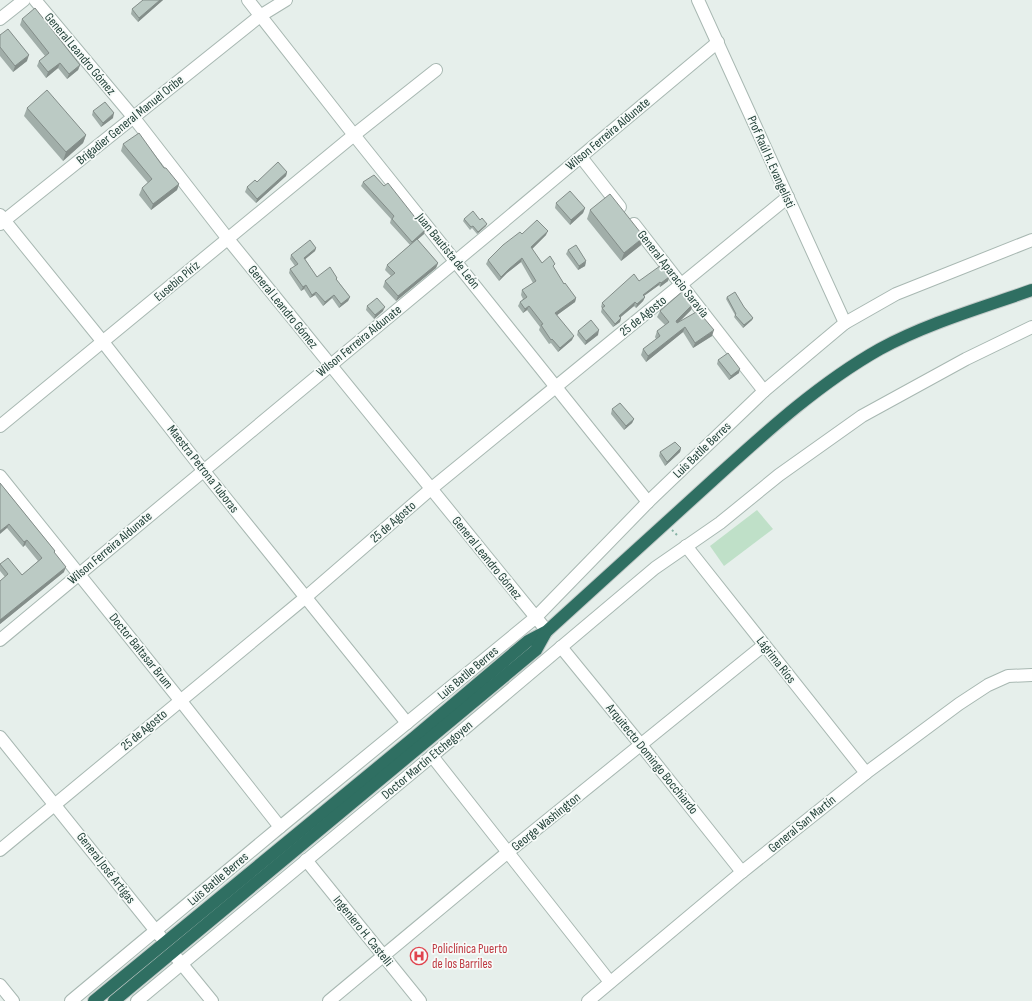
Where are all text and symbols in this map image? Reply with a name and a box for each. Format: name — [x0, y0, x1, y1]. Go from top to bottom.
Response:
street label: General Leandro Gómez — [41, 10, 119, 99]
street label: Brigadier General Manuel Oribe — [73, 72, 187, 168]
street label: Wilson Ferreira Aldunate — [563, 94, 653, 174]
street label: Prof Raúl H. Evangelisti — [743, 113, 799, 211]
street label: Juan Bautista de León — [412, 209, 483, 292]
street label: General Aparacio Saravia — [634, 227, 712, 321]
street label: Eusebio Píriz — [151, 257, 203, 305]
street label: General Leandro Gómez — [245, 262, 322, 352]
street label: 25 de Agosto — [616, 292, 670, 340]
street label: Wilson Ferreira Aldunate — [313, 302, 405, 380]
street label: Luis Batlle Berres — [670, 418, 735, 482]
street label: Maestra Petrona Tuboras — [164, 422, 242, 516]
street label: 25 de Agosto — [367, 498, 419, 546]
street label: Wilson Ferreira Aldunate — [65, 508, 155, 588]
street label: General Leandro Gómez — [449, 513, 526, 603]
street label: Doctor Baltasar Brum — [106, 610, 176, 692]
street label: Lágrima Ríos — [753, 633, 799, 687]
street label: Luis Batlle Berres — [434, 643, 502, 703]
street label: Arquitecto Domingo Bocchiardo — [602, 700, 702, 818]
street label: 25 de Agosto — [118, 706, 170, 754]
street label: Doctor Martín Etchegoyen — [378, 717, 476, 803]
street label: George Washington — [508, 789, 584, 855]
street label: General San Martín — [765, 792, 839, 856]
street label: General José Artigas — [73, 829, 139, 907]
street label: Luis Batlle Berres — [184, 849, 252, 909]
street label: Ingeniero H. Castelli — [330, 892, 396, 970]
place label: Policlínica Puerto de los Barriles — [432, 941, 507, 972]
hospital icon: Policlínica Puerto de los Barriles — [409, 946, 429, 966]

